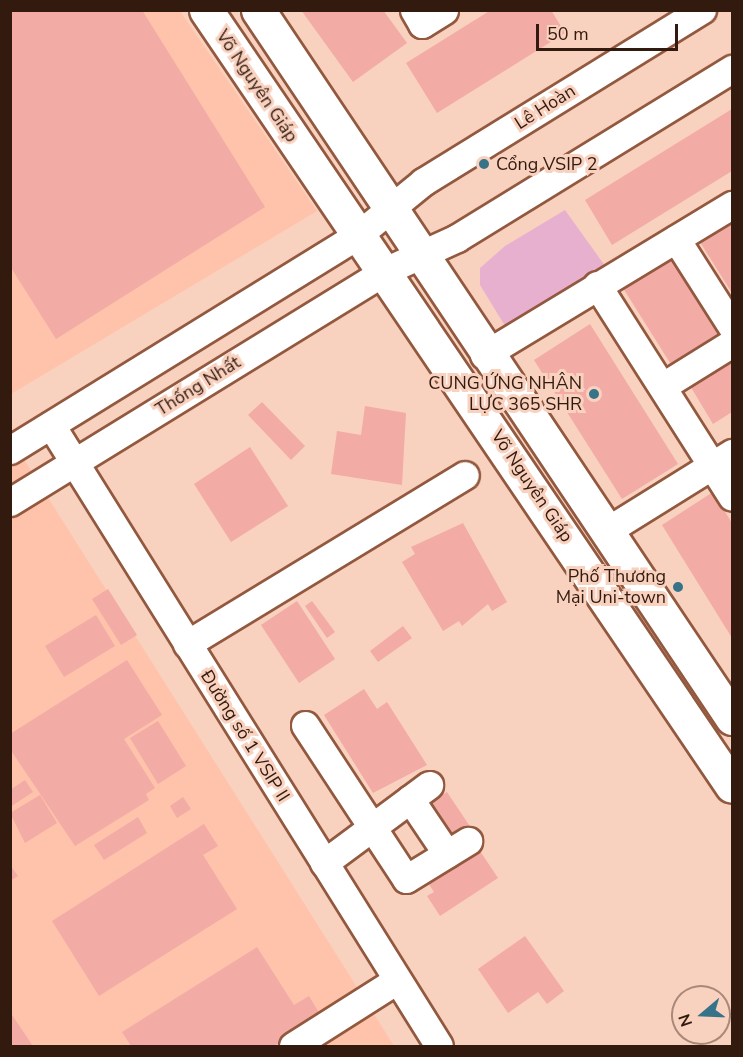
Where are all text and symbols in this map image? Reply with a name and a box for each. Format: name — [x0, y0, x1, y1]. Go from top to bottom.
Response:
scale bar — [539, 12, 682, 50]
text: 50 m — [547, 22, 589, 46]
street label: Võ Nguyên Giáp — [211, 26, 303, 146]
street label: Lê Hoàn — [511, 80, 579, 134]
place label: Cổng VSIP 2 — [496, 153, 598, 175]
marker: Cổng VSIP 2 — [477, 157, 491, 171]
street label: Thống Nhất — [152, 351, 244, 421]
place label: CUNG ỨNG NHÂN LỰC 365 SHR — [428, 373, 582, 416]
marker: CUNG ỨNG NHÂN LỰC 365 SHR — [587, 387, 601, 401]
street label: Võ Nguyên Giáp — [486, 426, 578, 546]
place label: Phố Thương Mại Uni-town — [556, 566, 666, 608]
marker: Phố Thương Mại Uni-town — [671, 580, 685, 594]
street label: Đường số 1 VSIP II — [196, 666, 294, 806]
north arrow — [671, 985, 731, 1045]
text: N — [674, 1011, 698, 1029]

